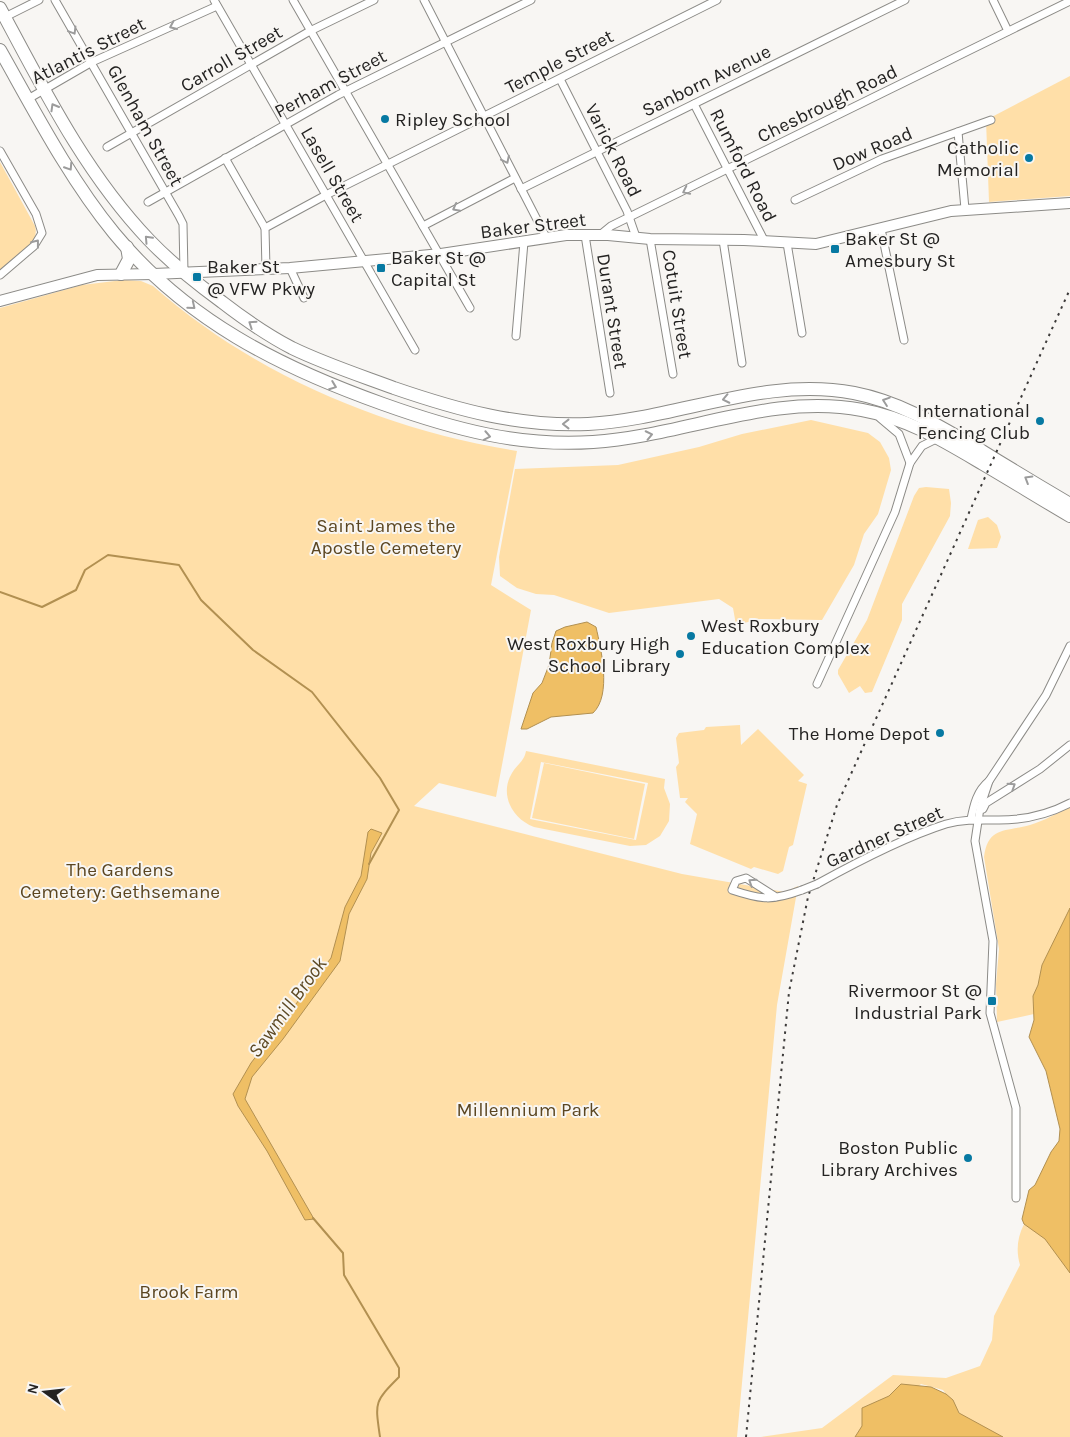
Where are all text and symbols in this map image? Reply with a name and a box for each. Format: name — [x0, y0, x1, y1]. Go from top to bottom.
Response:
street label: Atlantis Street — [28, 13, 149, 89]
one-way arrow — [169, 20, 178, 31]
street label: Carroll Street — [177, 21, 286, 97]
street label: Temple Street — [502, 25, 617, 99]
one-way arrow — [67, 26, 77, 35]
street label: Sanborn Avenue — [639, 40, 774, 122]
street label: Perham Street — [271, 45, 390, 123]
street label: Chesbrough Road — [754, 60, 901, 147]
street label: Glenham Street — [103, 61, 188, 190]
street label: Varick Road — [580, 100, 646, 201]
one-way arrow — [51, 103, 61, 112]
street label: Rumford Road — [705, 105, 781, 226]
place label: Ripley School — [395, 109, 511, 131]
marker: Ripley School — [379, 113, 391, 125]
street label: Dow Road — [829, 122, 916, 176]
street label: Lasell Street — [296, 123, 368, 226]
place label: Catholic Memorial — [937, 137, 1019, 181]
marker: Catholic Memorial — [1023, 152, 1035, 164]
one-way arrow — [500, 155, 510, 164]
one-way arrow — [63, 162, 73, 171]
one-way arrow — [682, 185, 691, 195]
one-way arrow — [452, 202, 461, 212]
street label: Baker Street — [479, 209, 587, 243]
place label: Baker St @ Amesbury St — [845, 228, 955, 272]
one-way arrow — [145, 236, 154, 245]
one-way arrow — [30, 239, 39, 248]
marker: Baker St @ Amesbury St — [829, 243, 841, 255]
place label: Baker St @ Capital St — [391, 247, 486, 291]
street label: Cotuit Street — [658, 248, 696, 360]
street label: Durant Street — [592, 252, 632, 370]
place label: Baker St @ VFW Pkwy — [207, 256, 315, 300]
marker: Baker St @ Capital St — [375, 262, 387, 274]
marker: Baker St @ VFW Pkwy — [191, 271, 203, 283]
one-way arrow — [186, 300, 195, 308]
one-way arrow — [248, 321, 257, 330]
one-way arrow — [328, 380, 337, 390]
one-way arrow — [721, 393, 730, 404]
one-way arrow — [882, 397, 891, 407]
place label: International Fencing Club — [917, 400, 1030, 444]
marker: International Fencing Club — [1034, 415, 1046, 427]
one-way arrow — [561, 419, 569, 429]
one-way arrow — [483, 430, 492, 440]
one-way arrow — [644, 430, 653, 441]
one-way arrow — [1025, 476, 1034, 486]
park label: Saint James the Apostle Cemetery — [311, 515, 461, 559]
place label: West Roxbury Education Complex — [701, 615, 870, 659]
marker: West Roxbury Education Complex — [685, 630, 697, 642]
place label: West Roxbury High School Library — [507, 633, 670, 677]
marker: West Roxbury High School Library — [674, 648, 686, 660]
place label: The Home Depot — [789, 723, 930, 745]
marker: The Home Depot — [934, 727, 946, 739]
one-way arrow — [1007, 783, 1016, 793]
street label: Gardner Street — [823, 801, 946, 873]
park label: The Gardens Cemetery: Gethsemane — [20, 859, 220, 903]
one-way arrow — [748, 879, 757, 889]
water label: Sawmill Brook — [243, 952, 332, 1062]
place label: Rivermoor St @ Industrial Park — [848, 980, 982, 1024]
marker: Rivermoor St @ Industrial Park — [986, 995, 998, 1007]
park label: Millennium Park — [456, 1099, 600, 1121]
place label: Boston Public Library Archives — [821, 1137, 958, 1181]
marker: Boston Public Library Archives — [962, 1152, 974, 1164]
park label: Brook Farm — [139, 1281, 239, 1303]
north arrow — [20, 1367, 70, 1417]
text: N — [23, 1382, 42, 1396]

